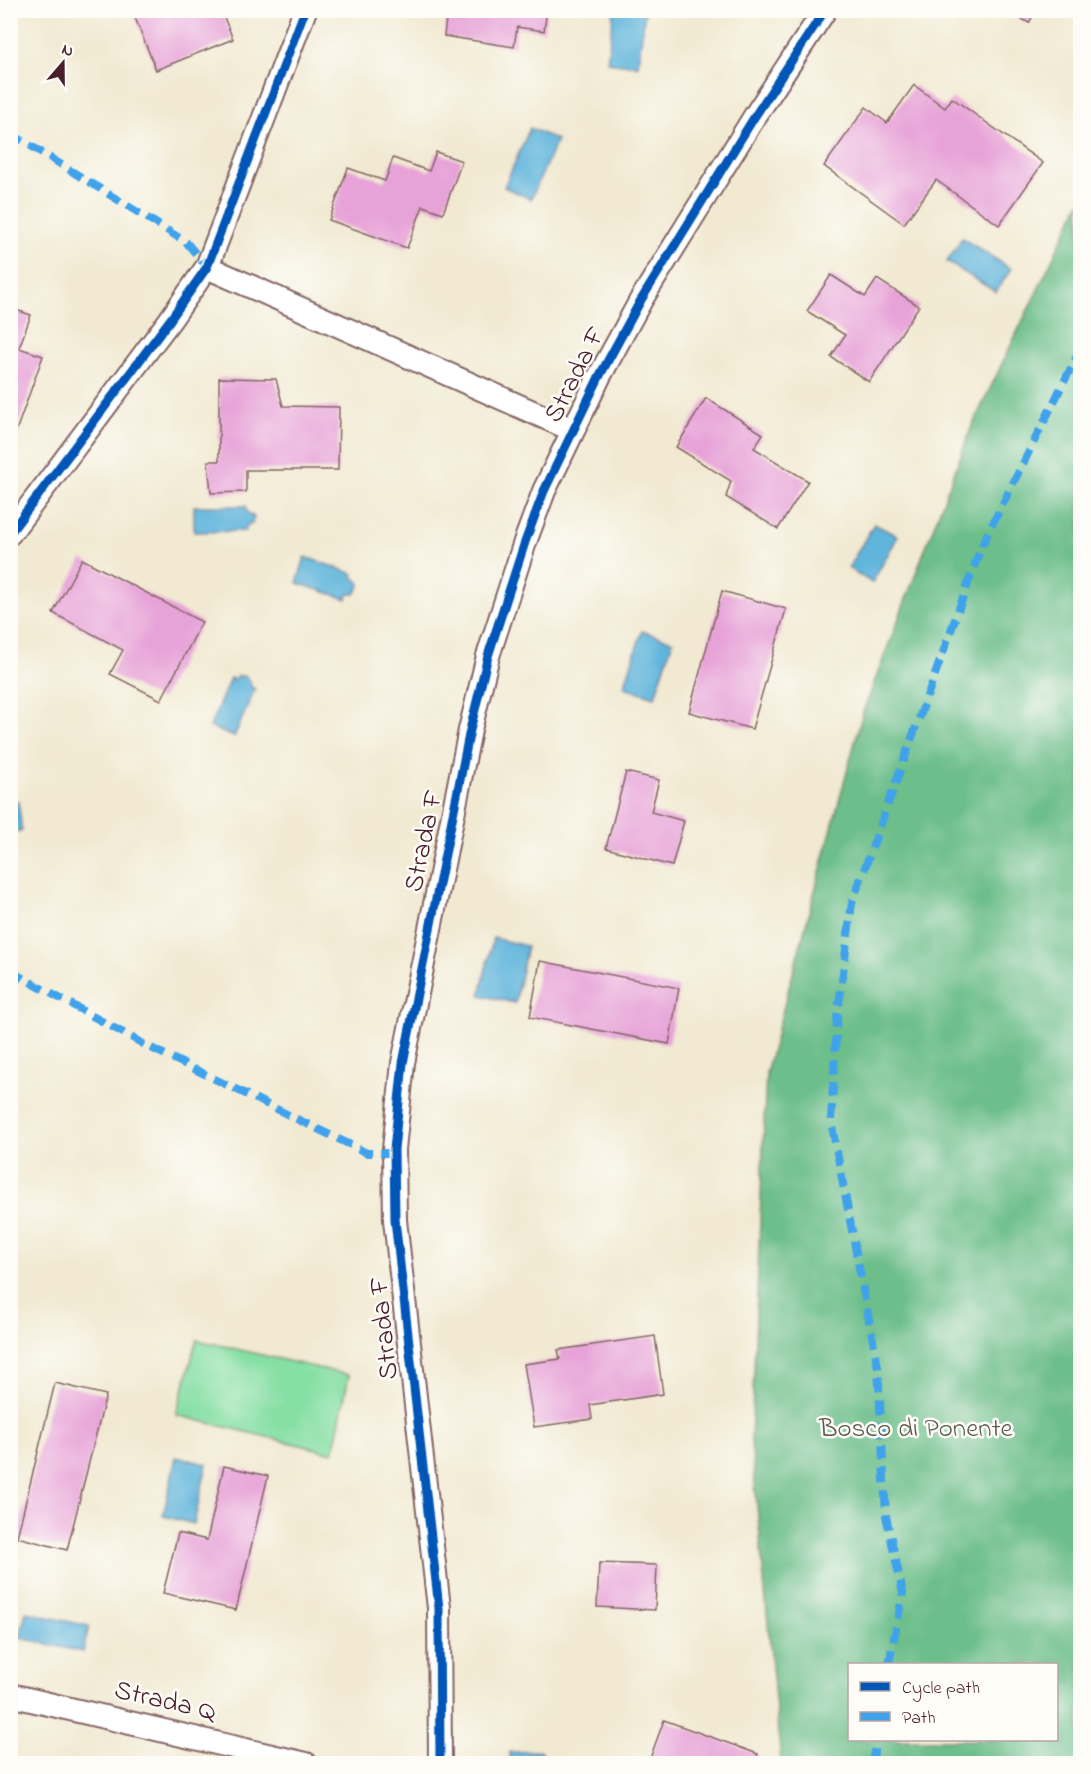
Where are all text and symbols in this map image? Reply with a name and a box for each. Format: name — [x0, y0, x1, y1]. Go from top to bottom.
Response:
north arrow — [33, 33, 93, 93]
text: N — [58, 38, 77, 64]
street label: Strada F — [535, 320, 617, 430]
street label: Strada F — [395, 786, 455, 896]
street label: Strada F — [360, 1275, 410, 1381]
park label: Bosco di Ponente — [818, 1410, 1014, 1449]
legend — [848, 1663, 1058, 1741]
street label: Strada Q — [110, 1671, 220, 1733]
text: Cycle path — [902, 1676, 980, 1702]
text: Path — [902, 1706, 936, 1732]

